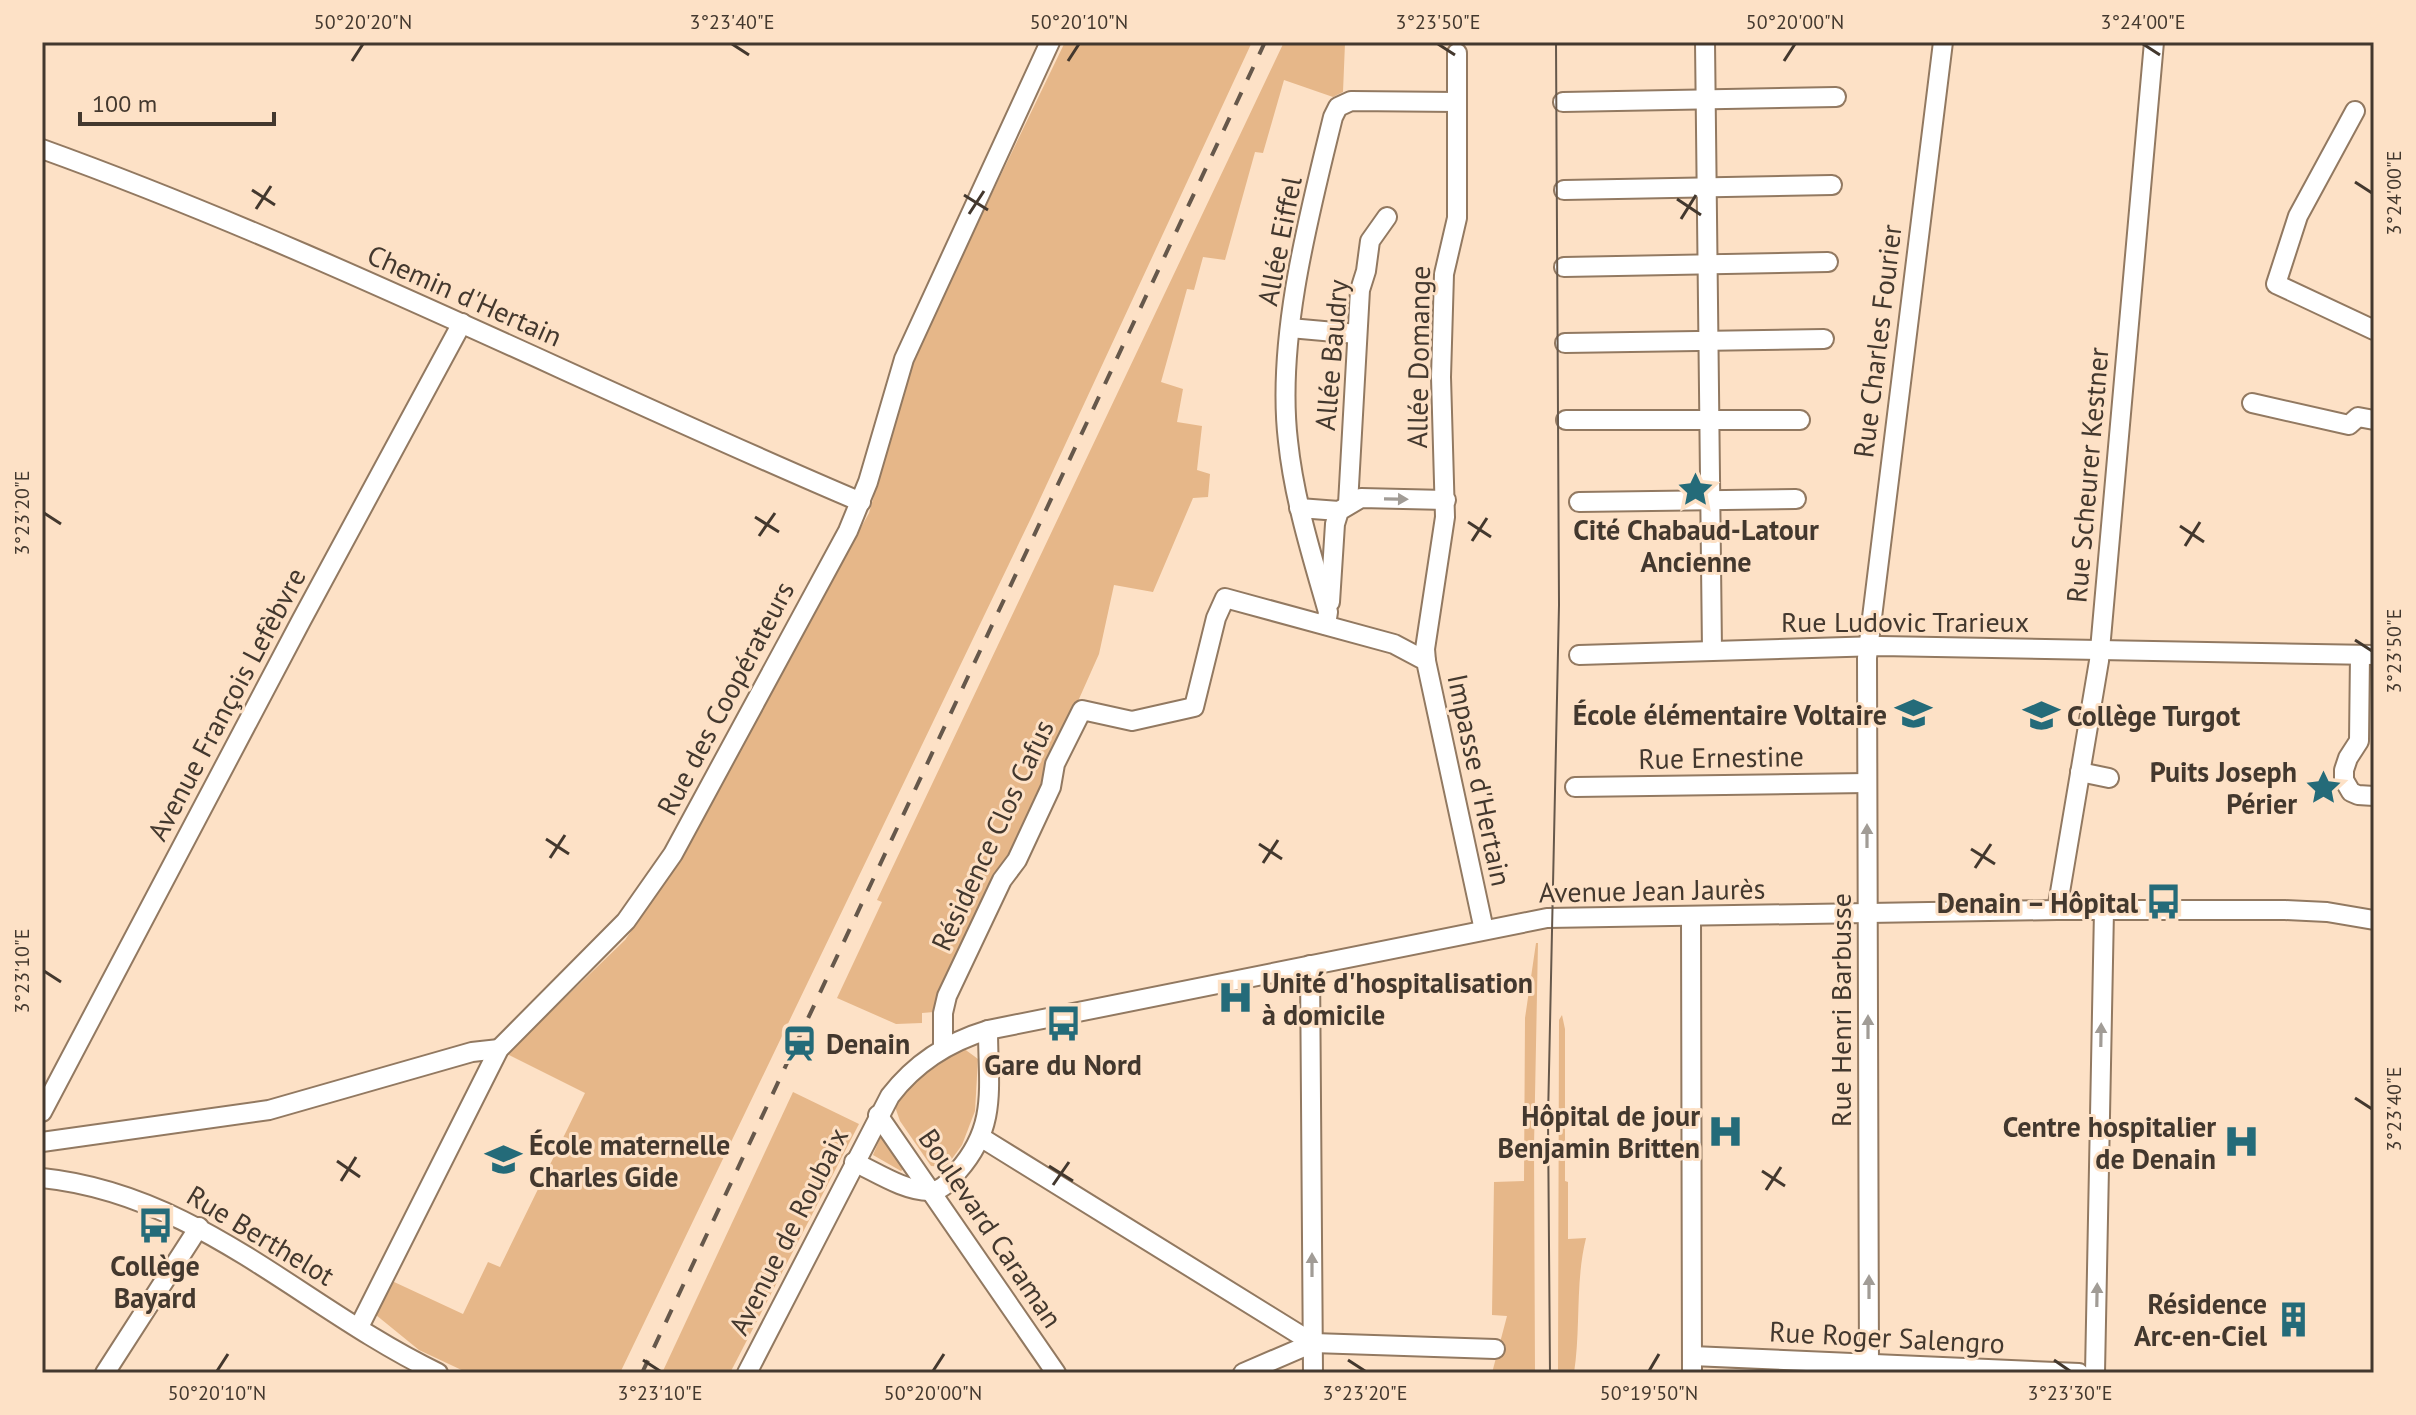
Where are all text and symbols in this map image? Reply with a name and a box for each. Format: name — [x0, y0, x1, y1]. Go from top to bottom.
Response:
text: 50°20'20"N — [314, 9, 412, 35]
text: 3°23'40"E — [690, 9, 774, 35]
text: 50°20'10"N — [1030, 9, 1128, 35]
text: 3°23'50"E — [1396, 9, 1480, 35]
text: 50°20'00"N — [1746, 9, 1844, 35]
text: 3°24'00"E — [2101, 9, 2185, 35]
scale bar — [80, 76, 274, 126]
text: 100 m — [92, 88, 157, 119]
text: 3°24'00"E — [2381, 151, 2407, 235]
street label: Allée Eiffel — [1248, 173, 1310, 309]
street label: Rue Charles Fourier — [1844, 222, 1910, 460]
street label: Chemin d'Hertain — [362, 236, 568, 354]
street label: Allée Domange — [1398, 265, 1438, 449]
street label: Allée Baudry — [1306, 278, 1356, 432]
street label: Rue Scheurer Kestner — [2057, 345, 2117, 604]
place icon: Cité Chabaud-Latour Ancienne — [1677, 470, 1715, 508]
text: 3°23'20"E — [9, 471, 35, 555]
one-way arrow — [1384, 492, 1409, 505]
place label: Cité Chabaud-Latour Ancienne — [1573, 511, 1819, 580]
street label: Avenue François Lefèbvre — [138, 561, 314, 847]
street label: Rue des Coopérateurs — [648, 575, 802, 821]
street label: Rue Ludovic Trarieux — [1781, 603, 2029, 640]
text: 3°23'50"E — [2381, 609, 2407, 693]
street label: Impasse d'Hertain — [1439, 671, 1521, 889]
school or university icon: École élémentaire Voltaire — [1894, 695, 1932, 733]
place label: École élémentaire Voltaire — [1573, 696, 1887, 733]
school or university icon: Collège Turgot — [2022, 696, 2060, 734]
place label: Collège Turgot — [2067, 697, 2240, 734]
street label: Résidence Clos Cafus — [922, 714, 1062, 956]
street label: Rue Ernestine — [1638, 737, 1804, 777]
place label: Puits Joseph Périer — [2150, 753, 2297, 822]
place icon: Puits Joseph Périer — [2304, 768, 2342, 806]
one-way arrow — [1861, 823, 1873, 848]
street label: Avenue Jean Jaurès — [1538, 870, 1766, 910]
bus stop icon: Denain – Hôpital — [2145, 883, 2183, 921]
place label: Denain – Hôpital — [1937, 884, 2139, 921]
street label: Rue Henri Barbusse — [1822, 893, 1859, 1127]
text: 3°23'10"E — [9, 929, 35, 1013]
place label: Unité d'hospitalisation à domicile — [1262, 964, 1533, 1033]
hospital icon: Unité d'hospitalisation à domicile — [1217, 979, 1255, 1017]
bus stop icon: Gare du Nord — [1044, 1005, 1082, 1043]
one-way arrow — [1862, 1014, 1874, 1039]
one-way arrow — [2095, 1022, 2108, 1047]
station icon: Denain — [781, 1024, 819, 1062]
place label: Denain — [826, 1025, 910, 1062]
place label: Gare du Nord — [984, 1046, 1142, 1083]
text: 3°23'40"E — [2381, 1067, 2407, 1151]
place label: Hôpital de jour Benjamin Britten — [1498, 1097, 1700, 1166]
place label: Centre hospitalier de Denain — [2003, 1108, 2216, 1177]
hospital icon: Hôpital de jour Benjamin Britten — [1707, 1112, 1745, 1150]
street label: Avenue de Roubaix — [720, 1121, 856, 1341]
street label: Boulevard Caraman — [911, 1121, 1071, 1335]
hospital icon: Centre hospitalier de Denain — [2223, 1123, 2261, 1161]
place label: École maternelle Charles Gide — [529, 1126, 730, 1195]
school or university icon: École maternelle Charles Gide — [484, 1141, 522, 1179]
street label: Rue Berthelot — [180, 1176, 342, 1294]
bus stop icon: Collège Bayard — [136, 1206, 174, 1244]
place label: Collège Bayard — [110, 1247, 200, 1316]
one-way arrow — [1306, 1252, 1318, 1277]
one-way arrow — [1863, 1274, 1875, 1299]
one-way arrow — [2090, 1282, 2103, 1307]
place label: Résidence Arc-en-Ciel — [2134, 1285, 2268, 1354]
building icon: Résidence Arc-en-Ciel — [2274, 1300, 2312, 1338]
street label: Rue Roger Salengro — [1768, 1312, 2006, 1362]
text: 50°20'10"N — [168, 1380, 266, 1406]
text: 3°23'10"E — [618, 1380, 702, 1406]
text: 50°20'00"N — [884, 1380, 982, 1406]
text: 3°23'20"E — [1323, 1380, 1407, 1406]
text: 50°19'50"N — [1600, 1380, 1698, 1406]
text: 3°23'30"E — [2028, 1380, 2112, 1406]

